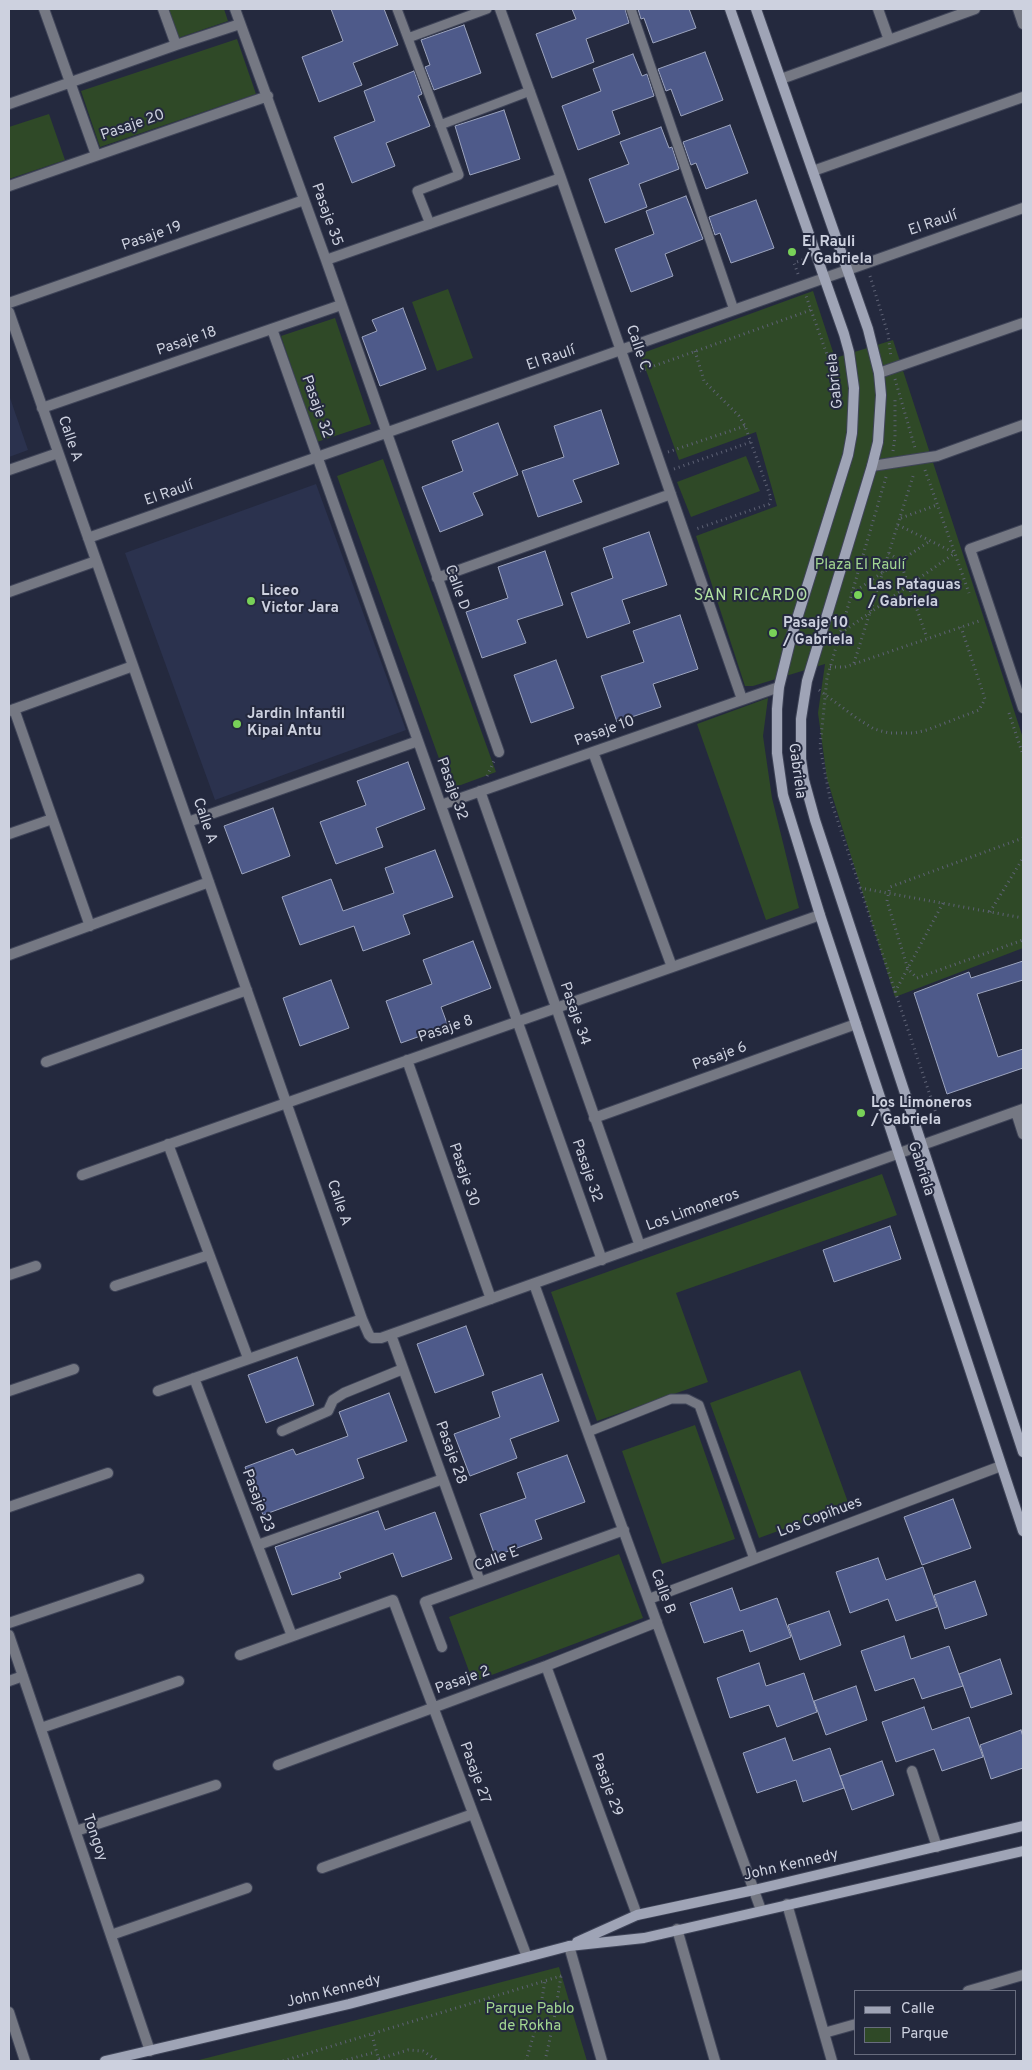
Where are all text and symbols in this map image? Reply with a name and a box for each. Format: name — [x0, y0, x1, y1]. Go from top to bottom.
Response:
street label: Pasaje 20 — [99, 107, 167, 145]
street label: Pasaje 35 — [306, 181, 346, 249]
street label: El Raulí — [906, 207, 960, 241]
street label: Pasaje 19 — [120, 218, 184, 256]
place label: El Rauli / Gabriela — [802, 234, 872, 269]
marker: El Rauli / Gabriela — [786, 246, 798, 258]
street label: Pasaje 18 — [155, 323, 219, 361]
street label: Calle C — [621, 323, 653, 373]
street label: El Raulí — [524, 342, 578, 376]
street label: Gabriela — [824, 352, 848, 410]
street label: Pasaje 32 — [296, 373, 336, 441]
street label: Calle A — [53, 414, 85, 464]
street label: El Raulí — [142, 477, 196, 511]
park label: Plaza El Raulí — [815, 557, 905, 575]
street label: Calle D — [439, 563, 473, 613]
place label: Las Pataguas / Gabriela — [868, 577, 961, 612]
place label: Liceo Victor Jara — [261, 583, 339, 618]
district label: SAN RICARDO — [692, 587, 810, 607]
marker: Las Pataguas / Gabriela — [852, 589, 864, 601]
marker: Liceo Victor Jara — [245, 595, 257, 607]
place label: Pasaje 10 / Gabriela — [783, 615, 853, 650]
marker: Pasaje 10 / Gabriela — [767, 627, 779, 639]
place label: Jardin Infantil Kipai Antu — [247, 706, 345, 741]
street label: Pasaje 10 — [572, 713, 638, 751]
marker: Jardin Infantil Kipai Antu — [231, 718, 243, 730]
street label: Gabriela — [783, 742, 809, 800]
street label: Pasaje 32 — [431, 755, 471, 823]
street label: Calle A — [188, 796, 220, 846]
street label: Pasaje 34 — [555, 980, 593, 1048]
street label: Pasaje 8 — [416, 1012, 476, 1048]
street label: Pasaje 6 — [690, 1039, 750, 1075]
place label: Los Limoneros / Gabriela — [871, 1095, 972, 1130]
marker: Los Limoneros / Gabriela — [855, 1107, 867, 1119]
street label: Pasaje 32 — [567, 1137, 605, 1205]
street label: Gabriela — [903, 1140, 937, 1198]
street label: Pasaje 30 — [444, 1141, 482, 1209]
street label: Calle A — [322, 1178, 354, 1228]
street label: Los Limoneros — [644, 1186, 742, 1236]
street label: Pasaje 28 — [430, 1419, 470, 1487]
street label: Pasaje 23 — [237, 1467, 277, 1535]
street label: Los Copihues — [775, 1494, 865, 1542]
street label: Calle E — [472, 1544, 522, 1576]
street label: Calle B — [646, 1567, 678, 1617]
street label: Pasaje 2 — [433, 1663, 493, 1699]
street label: Pasaje 27 — [455, 1740, 493, 1806]
street label: Pasaje 29 — [586, 1751, 626, 1819]
street label: Tongoy — [78, 1812, 110, 1864]
street label: John Kennedy — [742, 1846, 840, 1886]
street label: John Kennedy — [285, 1972, 383, 2012]
legend — [854, 1990, 1017, 2055]
text: Calle — [901, 2000, 935, 2019]
park label: Parque Pablo de Rokha — [486, 2001, 574, 2036]
text: Parque — [901, 2025, 949, 2044]

